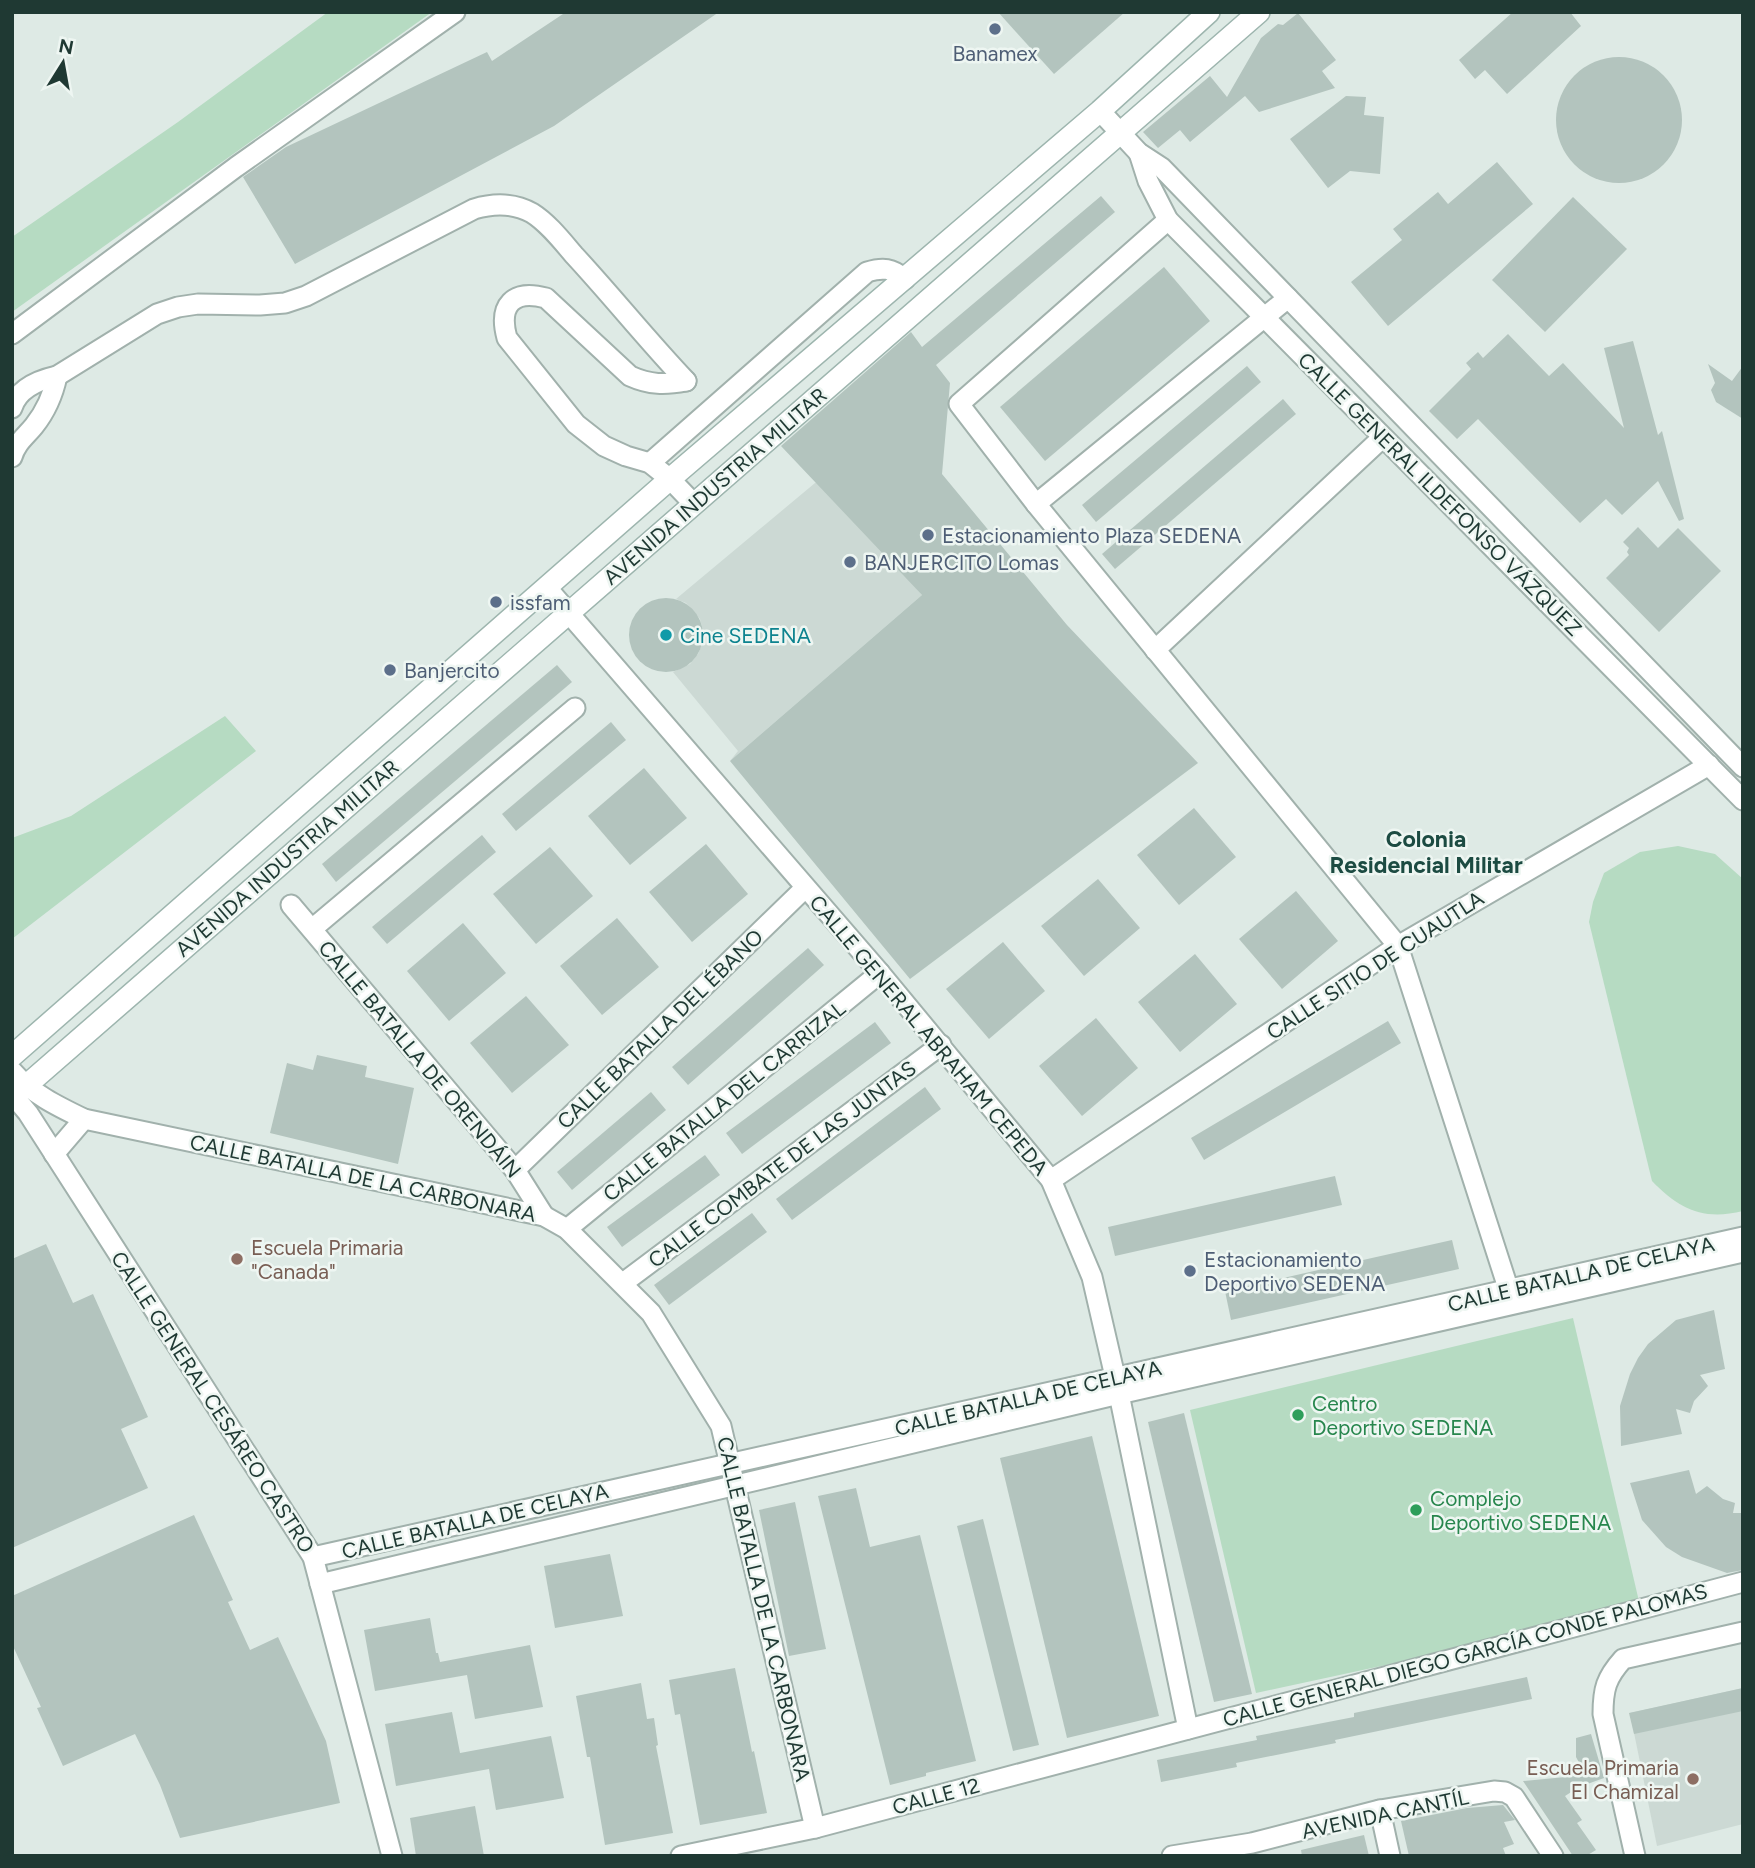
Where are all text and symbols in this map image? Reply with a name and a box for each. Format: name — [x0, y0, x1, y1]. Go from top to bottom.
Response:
marker: Banamex — [987, 21, 1003, 37]
north arrow — [28, 28, 98, 98]
text: N — [57, 34, 76, 59]
place label: Banamex — [952, 41, 1038, 66]
street label: CALLE GENERAL ILDEFONSO VÁZQUEZ — [1293, 347, 1587, 641]
street label: AVENIDA INDUSTRIA MILITAR — [598, 382, 832, 590]
place label: Estacionamiento Plaza SEDENA — [942, 523, 1241, 548]
marker: Estacionamiento Plaza SEDENA — [920, 527, 936, 543]
place label: BANJERCITO Lomas — [864, 550, 1059, 575]
marker: BANJERCITO Lomas — [842, 554, 858, 570]
place label: issfam — [510, 590, 571, 615]
marker: issfam — [488, 594, 504, 610]
place label: Cine SEDENA — [680, 623, 811, 648]
marker: Cine SEDENA — [658, 627, 674, 643]
place label: Banjercito — [404, 658, 500, 683]
marker: Banjercito — [382, 662, 398, 678]
street label: AVENIDA INDUSTRIA MILITAR — [170, 754, 404, 962]
district label: Colonia Residencial Militar — [1329, 825, 1523, 879]
street label: CALLE SITIO DE CUAUTLA — [1262, 885, 1488, 1045]
street label: CALLE GENERAL ABRAHAM CEPEDA — [804, 890, 1054, 1180]
street label: CALLE BATALLA DEL ÉBANO — [552, 924, 768, 1134]
street label: CALLE BATALLA DE ORENDÁIN — [313, 935, 527, 1183]
street label: CALLE BATALLA DEL CARRIZAL — [598, 996, 850, 1206]
street label: CALLE COMBATE DE LAS JUNTAS — [643, 1055, 921, 1273]
street label: CALLE BATALLA DE LA CARBONARA — [188, 1129, 538, 1227]
street label: CALLE BATALLA DE CELAYA — [1445, 1231, 1717, 1317]
place label: Escuela Primaria "Canada" — [251, 1235, 404, 1284]
street label: CALLE GENERAL CESÁREO CASTRO — [106, 1247, 320, 1557]
place label: Estacionamiento Deportivo SEDENA — [1204, 1247, 1385, 1296]
marker: Escuela Primaria "Canada" — [229, 1251, 245, 1267]
marker: Estacionamiento Deportivo SEDENA — [1182, 1263, 1198, 1279]
street label: CALLE BATALLA DE CELAYA — [892, 1355, 1164, 1441]
place label: Centro Deportivo SEDENA — [1312, 1391, 1493, 1440]
marker: Centro Deportivo SEDENA — [1290, 1407, 1306, 1423]
street label: CALLE BATALLA DE LA CARBONARA — [712, 1434, 816, 1784]
street label: CALLE BATALLA DE CELAYA — [339, 1478, 611, 1564]
place label: Complejo Deportivo SEDENA — [1430, 1486, 1611, 1535]
marker: Complejo Deportivo SEDENA — [1408, 1502, 1424, 1518]
street label: CALLE GENERAL DIEGO GARCÍA CONDE PALOMAS — [1220, 1578, 1710, 1732]
place label: Escuela Primaria El Chamizal — [1526, 1755, 1679, 1804]
marker: Escuela Primaria El Chamizal — [1685, 1771, 1701, 1787]
street label: CALLE 12 — [890, 1772, 982, 1820]
street label: AVENIDA CANTÍL — [1299, 1784, 1471, 1844]

